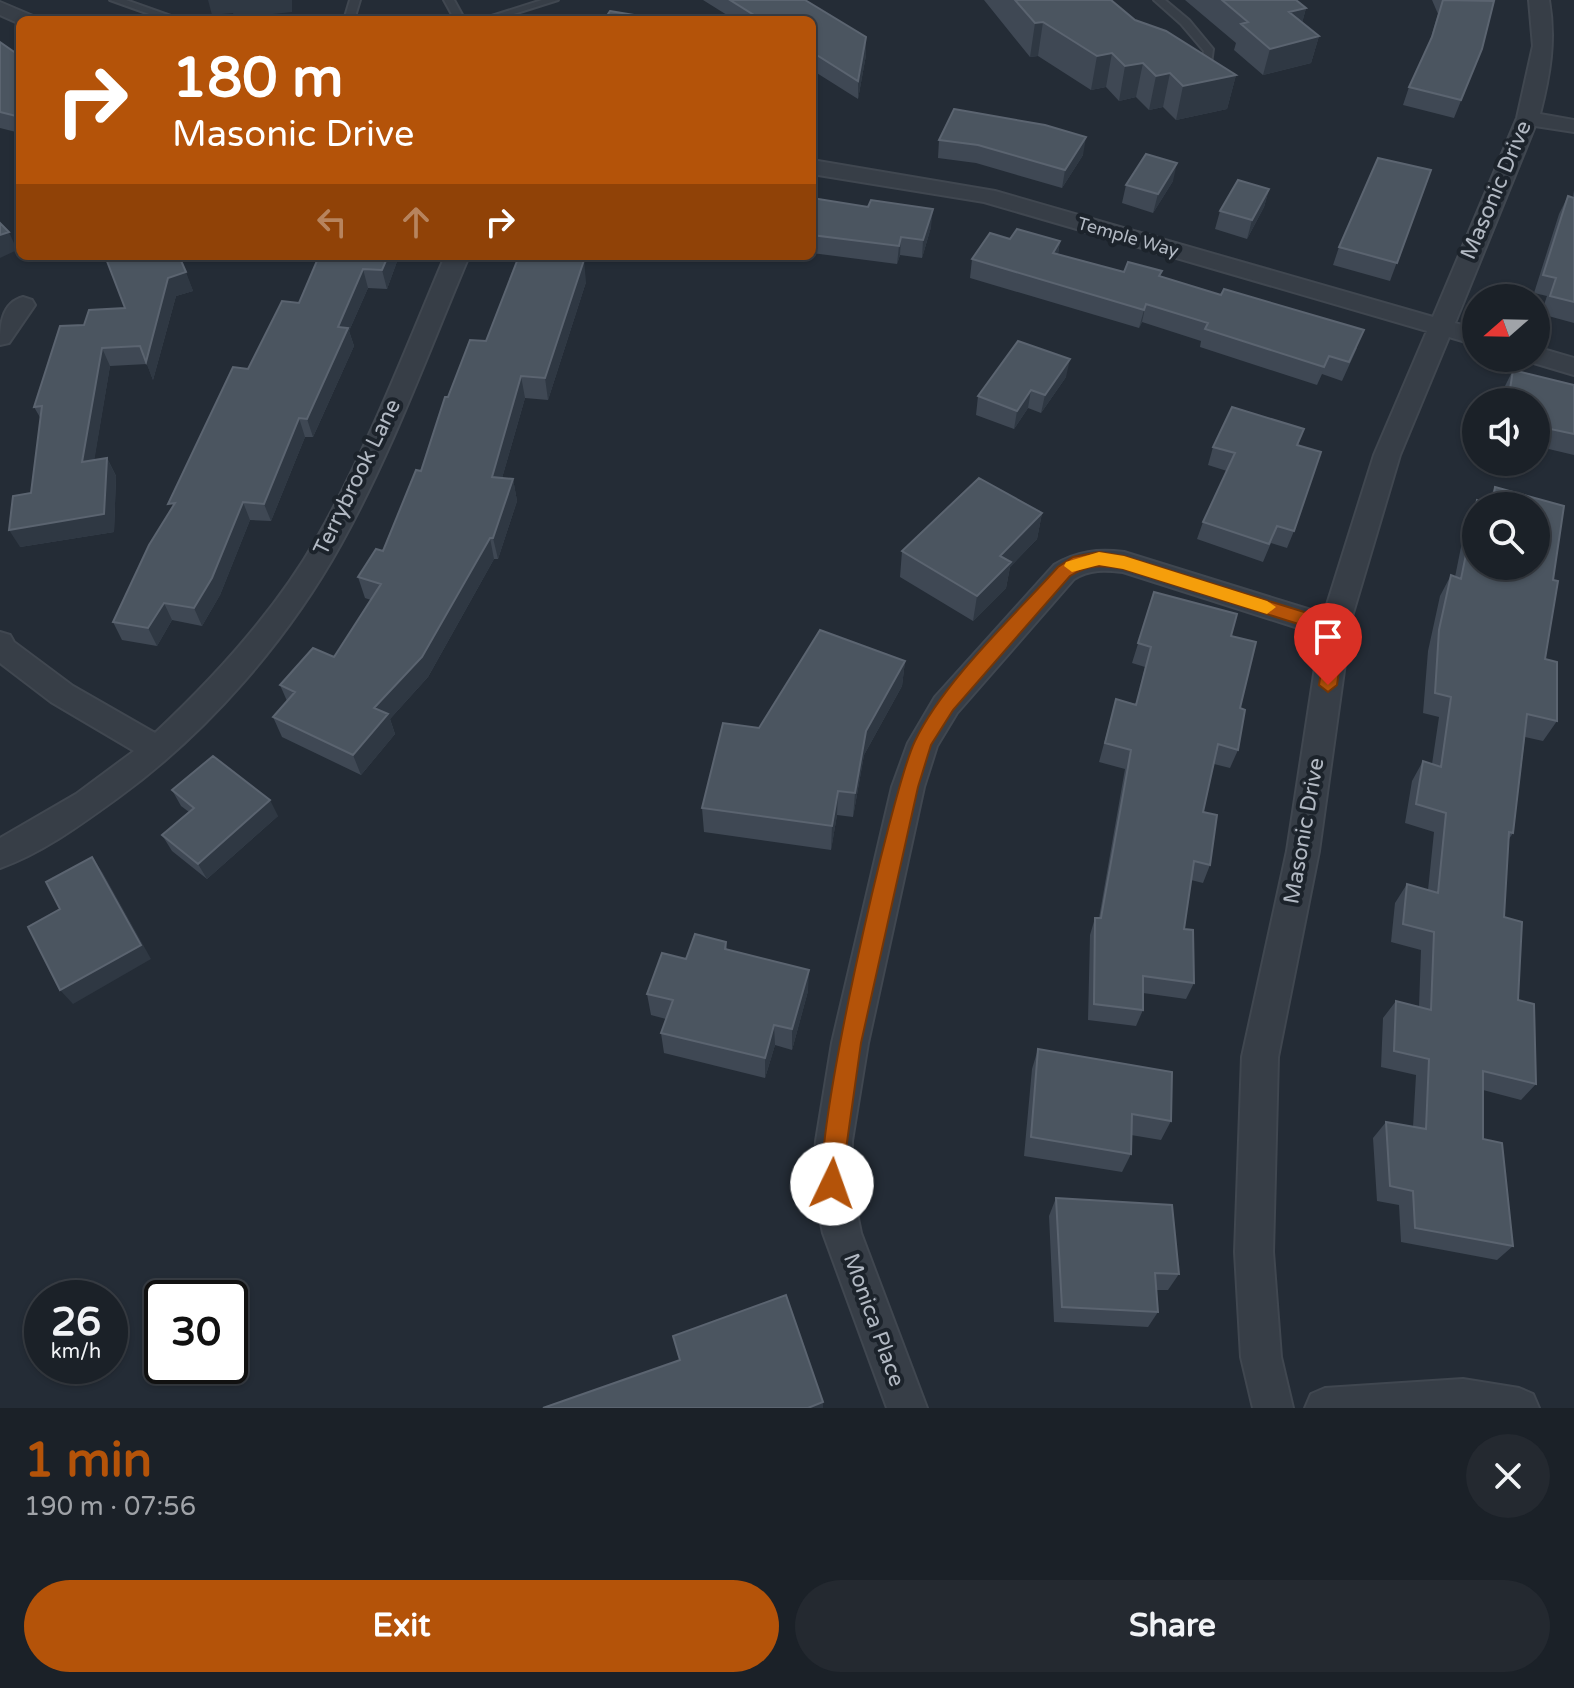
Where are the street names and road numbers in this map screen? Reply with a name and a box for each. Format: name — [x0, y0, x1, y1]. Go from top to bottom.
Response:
street label: Masonic Drive — [1455, 117, 1537, 263]
street label: Temple Way — [1075, 212, 1181, 262]
street label: Terrybrook Lane — [308, 395, 406, 559]
street label: Masonic Drive — [1278, 756, 1330, 906]
street label: Monica Place — [838, 1250, 910, 1390]

